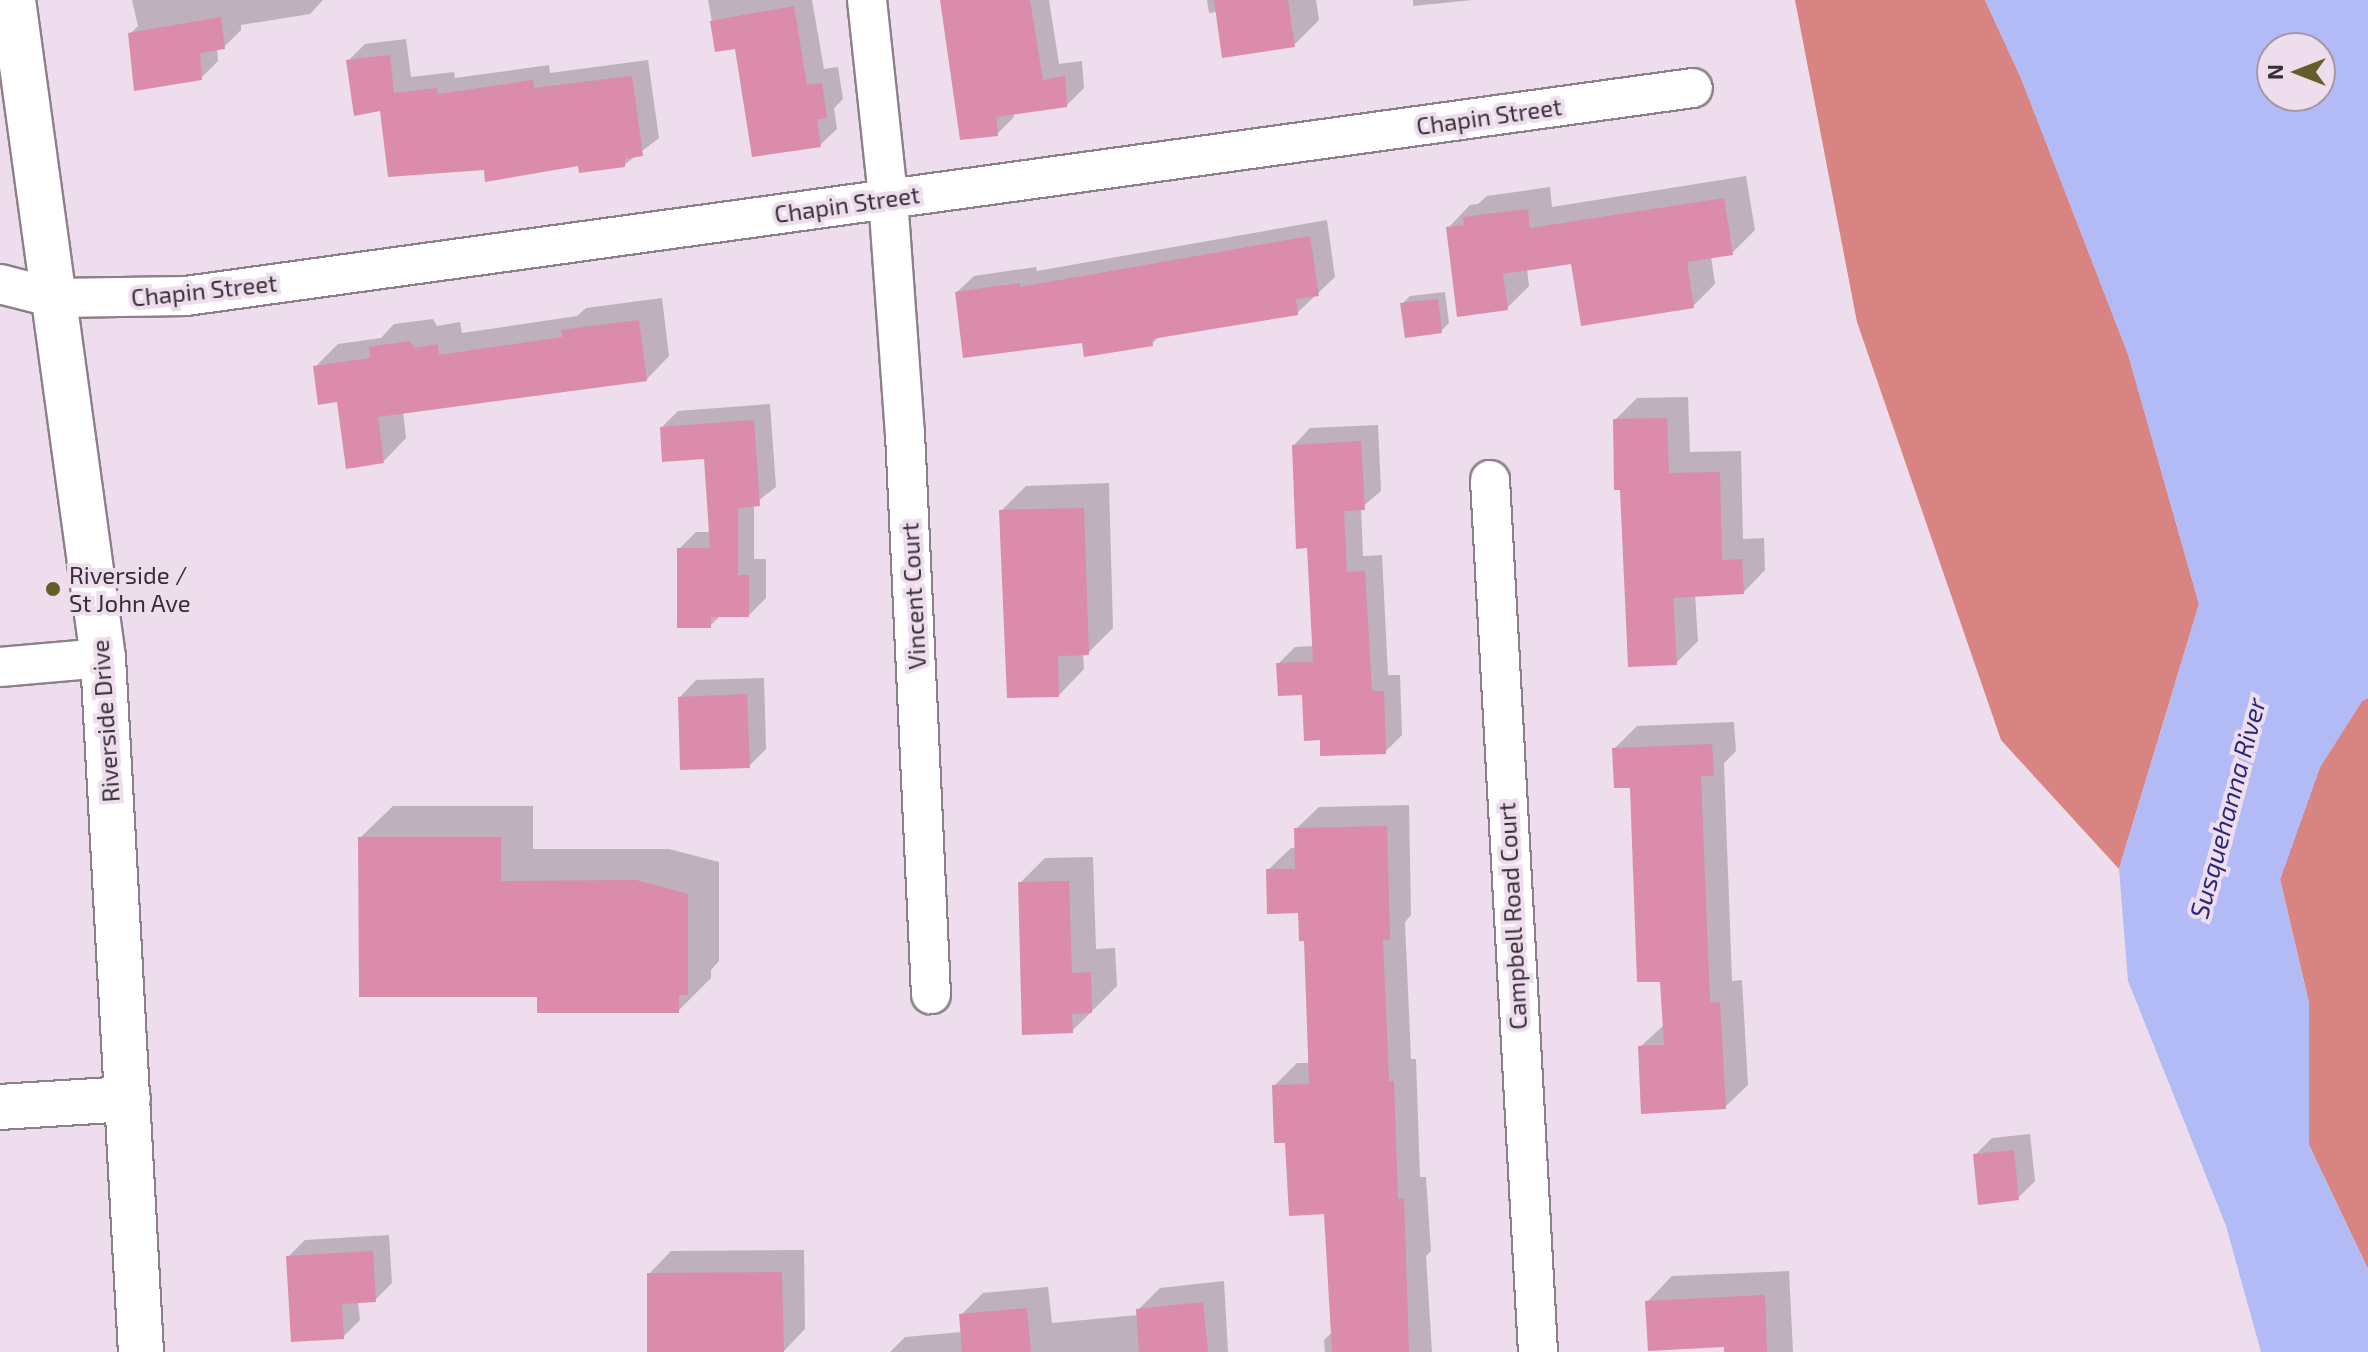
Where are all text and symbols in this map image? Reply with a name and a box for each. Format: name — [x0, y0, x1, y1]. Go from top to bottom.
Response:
north arrow — [2256, 32, 2336, 112]
text: N — [2261, 64, 2287, 80]
street label: Chapin Street — [1414, 92, 1564, 140]
street label: Chapin Street — [772, 180, 922, 228]
street label: Chapin Street — [130, 268, 278, 312]
street label: Vincent Court — [895, 522, 931, 670]
place label: Riverside / St John Ave — [69, 561, 192, 617]
marker: Riverside / St John Ave — [44, 580, 62, 598]
street label: Riverside Drive — [85, 639, 125, 803]
water label: Susquehanna River — [2183, 694, 2271, 922]
street label: Campbell Road Court — [1492, 801, 1532, 1031]

